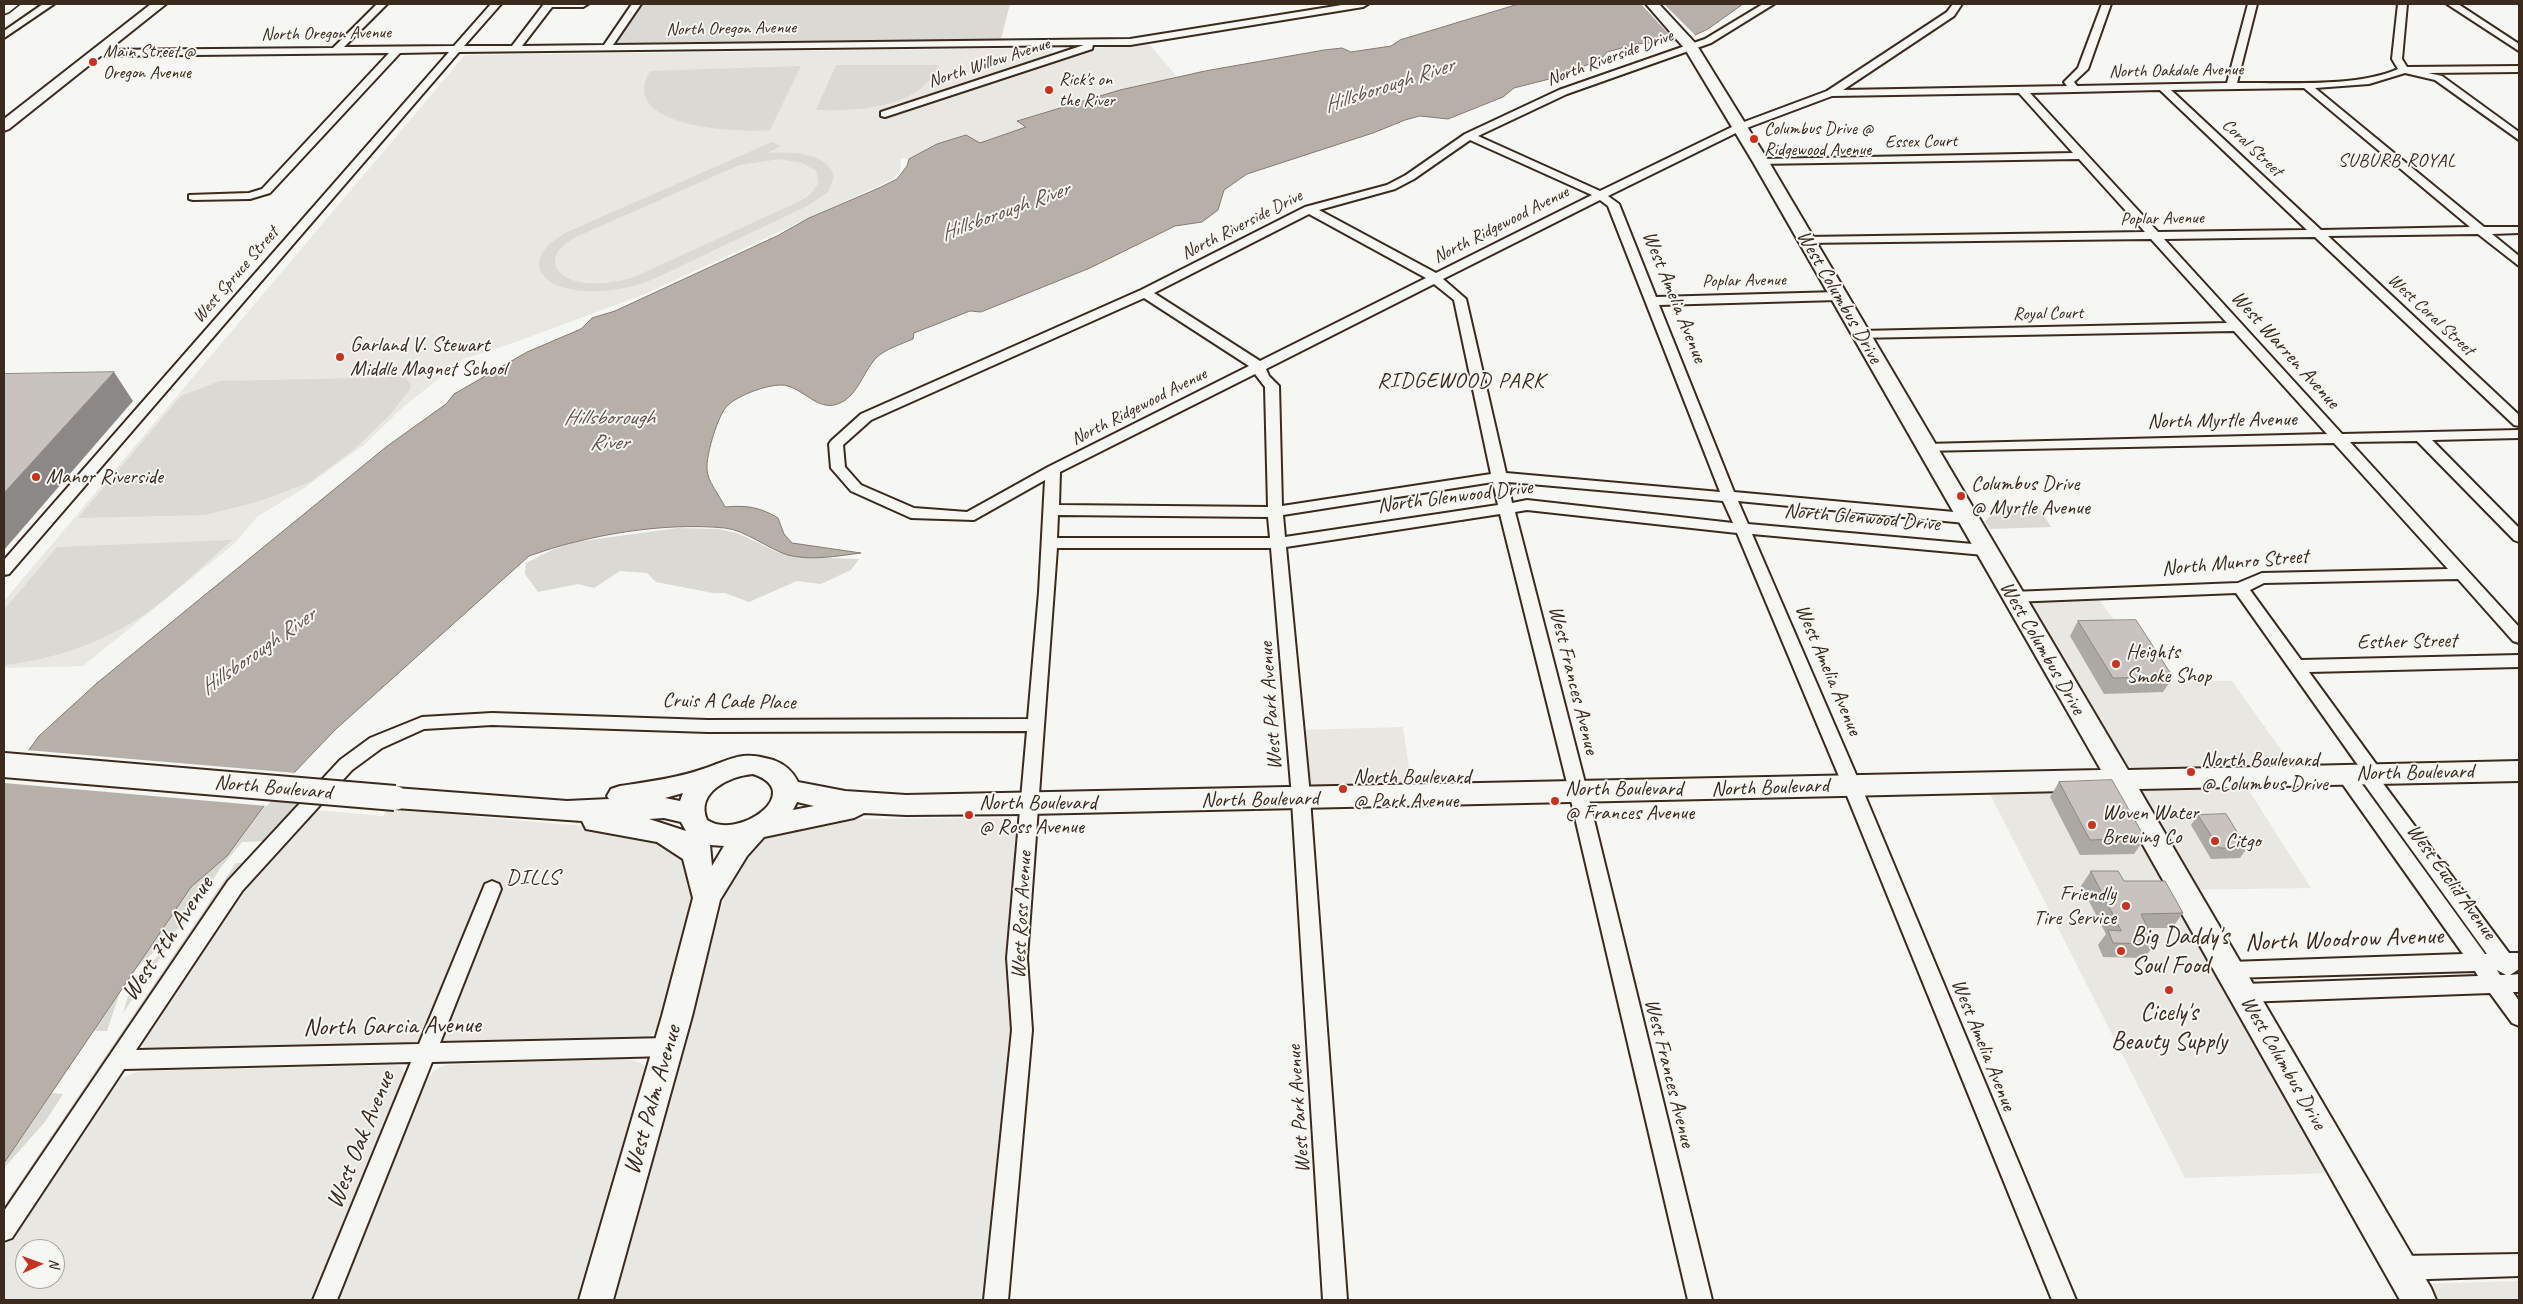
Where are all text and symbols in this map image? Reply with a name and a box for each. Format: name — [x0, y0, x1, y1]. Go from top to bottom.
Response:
street label: North Oregon Avenue — [666, 17, 796, 41]
street label: North Oregon Avenue — [261, 22, 391, 46]
street label: North Riverside Drive — [1544, 25, 1676, 91]
street label: North Willow Avenue — [926, 33, 1052, 93]
place label: Main Street @ Oregon Avenue — [103, 41, 195, 84]
water label: Hillsborough River — [1321, 53, 1457, 119]
marker: Main Street @ Oregon Avenue — [87, 56, 99, 68]
street label: North Oakdale Avenue — [2109, 59, 2243, 83]
place label: Rick's on the River — [1059, 69, 1115, 112]
marker: Rick's on the River — [1043, 84, 1055, 96]
street label: Coral Street — [2217, 114, 2287, 182]
place label: Columbus Drive @ Ridgewood Avenue — [1764, 118, 1873, 160]
street label: Essex Court — [1885, 131, 1957, 153]
marker: Columbus Drive @ Ridgewood Avenue — [1748, 133, 1760, 145]
district label: SUBURB ROYAL — [2337, 150, 2457, 172]
water label: Hillsborough River — [937, 177, 1073, 247]
street label: North Ridgewood Avenue — [1430, 181, 1572, 269]
street label: North Riverside Drive — [1178, 185, 1306, 265]
street label: Poplar Avenue — [2120, 207, 2204, 231]
street label: West Spruce Street — [188, 223, 284, 327]
street label: West Columbus Drive — [1791, 226, 1887, 368]
street label: West Amelia Avenue — [1636, 227, 1712, 367]
street label: Poplar Avenue — [1702, 269, 1786, 293]
street label: West Coral Street — [2383, 269, 2479, 361]
street label: West Warren Avenue — [2225, 286, 2345, 414]
street label: Royal Court — [2013, 303, 2083, 325]
place label: Garland V. Stewart Middle Magnet School — [350, 332, 506, 382]
marker: Garland V. Stewart Middle Magnet School — [334, 351, 346, 363]
street label: North Ridgewood Avenue — [1068, 363, 1210, 451]
district label: RIDGEWOOD PARK — [1375, 368, 1547, 394]
water label: Hillsborough River — [564, 405, 654, 456]
street label: North Myrtle Avenue — [2147, 407, 2297, 435]
place label: Manor Riverside — [46, 464, 163, 490]
marker: Manor Riverside — [30, 471, 42, 483]
place label: Columbus Drive @ Myrtle Avenue — [1971, 471, 2090, 521]
street label: North Glenwood Drive — [1376, 475, 1534, 519]
marker: Columbus Drive @ Myrtle Avenue — [1955, 490, 1967, 502]
street label: North Glenwood Drive — [1783, 499, 1941, 537]
street label: North Munro Street — [2161, 544, 2309, 582]
street label: West Columbus Drive — [1994, 577, 2090, 719]
street label: West Amelia Avenue — [1789, 601, 1867, 739]
water label: Hillsborough River — [195, 603, 321, 701]
street label: West Frances Avenue — [1542, 603, 1604, 757]
street label: Esther Street — [2357, 629, 2457, 655]
place label: Heights Smoke Shop — [2126, 639, 2211, 689]
street label: West Park Avenue — [1254, 641, 1288, 771]
marker: Heights Smoke Shop — [2110, 658, 2122, 670]
street label: Cruis A Cade Place — [662, 688, 796, 716]
place label: North Boulevard @ Columbus Drive — [2201, 747, 2328, 797]
street label: North Boulevard — [2356, 759, 2474, 787]
place label: North Boulevard @ Park Avenue — [1353, 764, 1471, 814]
marker: North Boulevard @ Columbus Drive — [2185, 766, 2197, 778]
street label: North Boulevard — [213, 770, 333, 806]
street label: North Boulevard — [1711, 773, 1829, 803]
place label: North Boulevard @ Frances Avenue — [1565, 776, 1694, 826]
marker: North Boulevard @ Park Avenue — [1337, 783, 1349, 795]
street label: North Boulevard — [1201, 786, 1319, 814]
place label: North Boulevard @ Ross Avenue — [979, 790, 1097, 840]
marker: North Boulevard @ Frances Avenue — [1549, 795, 1561, 807]
place label: Woven Water Brewing Co — [2102, 800, 2199, 850]
marker: North Boulevard @ Ross Avenue — [963, 809, 975, 821]
marker: Woven Water Brewing Co — [2086, 819, 2098, 831]
street label: West Euclid Avenue — [2401, 819, 2501, 945]
place label: Citgo — [2225, 828, 2261, 854]
marker: Citgo — [2209, 835, 2221, 847]
street label: West Ross Avenue — [1006, 851, 1038, 979]
district label: DILLS — [505, 865, 561, 891]
street label: West 7th Avenue — [115, 871, 221, 1007]
place label: Friendly Tire Service — [2033, 881, 2116, 931]
marker: Friendly Tire Service — [2120, 900, 2132, 912]
place label: Big Daddy's Soul Food — [2131, 922, 2229, 981]
street label: North Woodrow Avenue — [2244, 922, 2444, 958]
marker: Big Daddy's Soul Food — [2115, 945, 2127, 957]
street label: West Amelia Avenue — [1945, 975, 2021, 1115]
marker: Cicely's Beauty Supply — [2163, 984, 2175, 996]
street label: West Columbus Drive — [2235, 992, 2331, 1134]
street label: West Frances Avenue — [1638, 996, 1700, 1150]
place label: Cicely's Beauty Supply — [2111, 998, 2227, 1057]
street label: North Garcia Avenue — [303, 1010, 481, 1044]
street label: West Palm Avenue — [617, 1022, 689, 1178]
street label: West Park Avenue — [1282, 1044, 1316, 1174]
street label: West Oak Avenue — [320, 1067, 402, 1213]
north arrow — [15, 1239, 65, 1289]
text: N — [46, 1259, 63, 1268]

